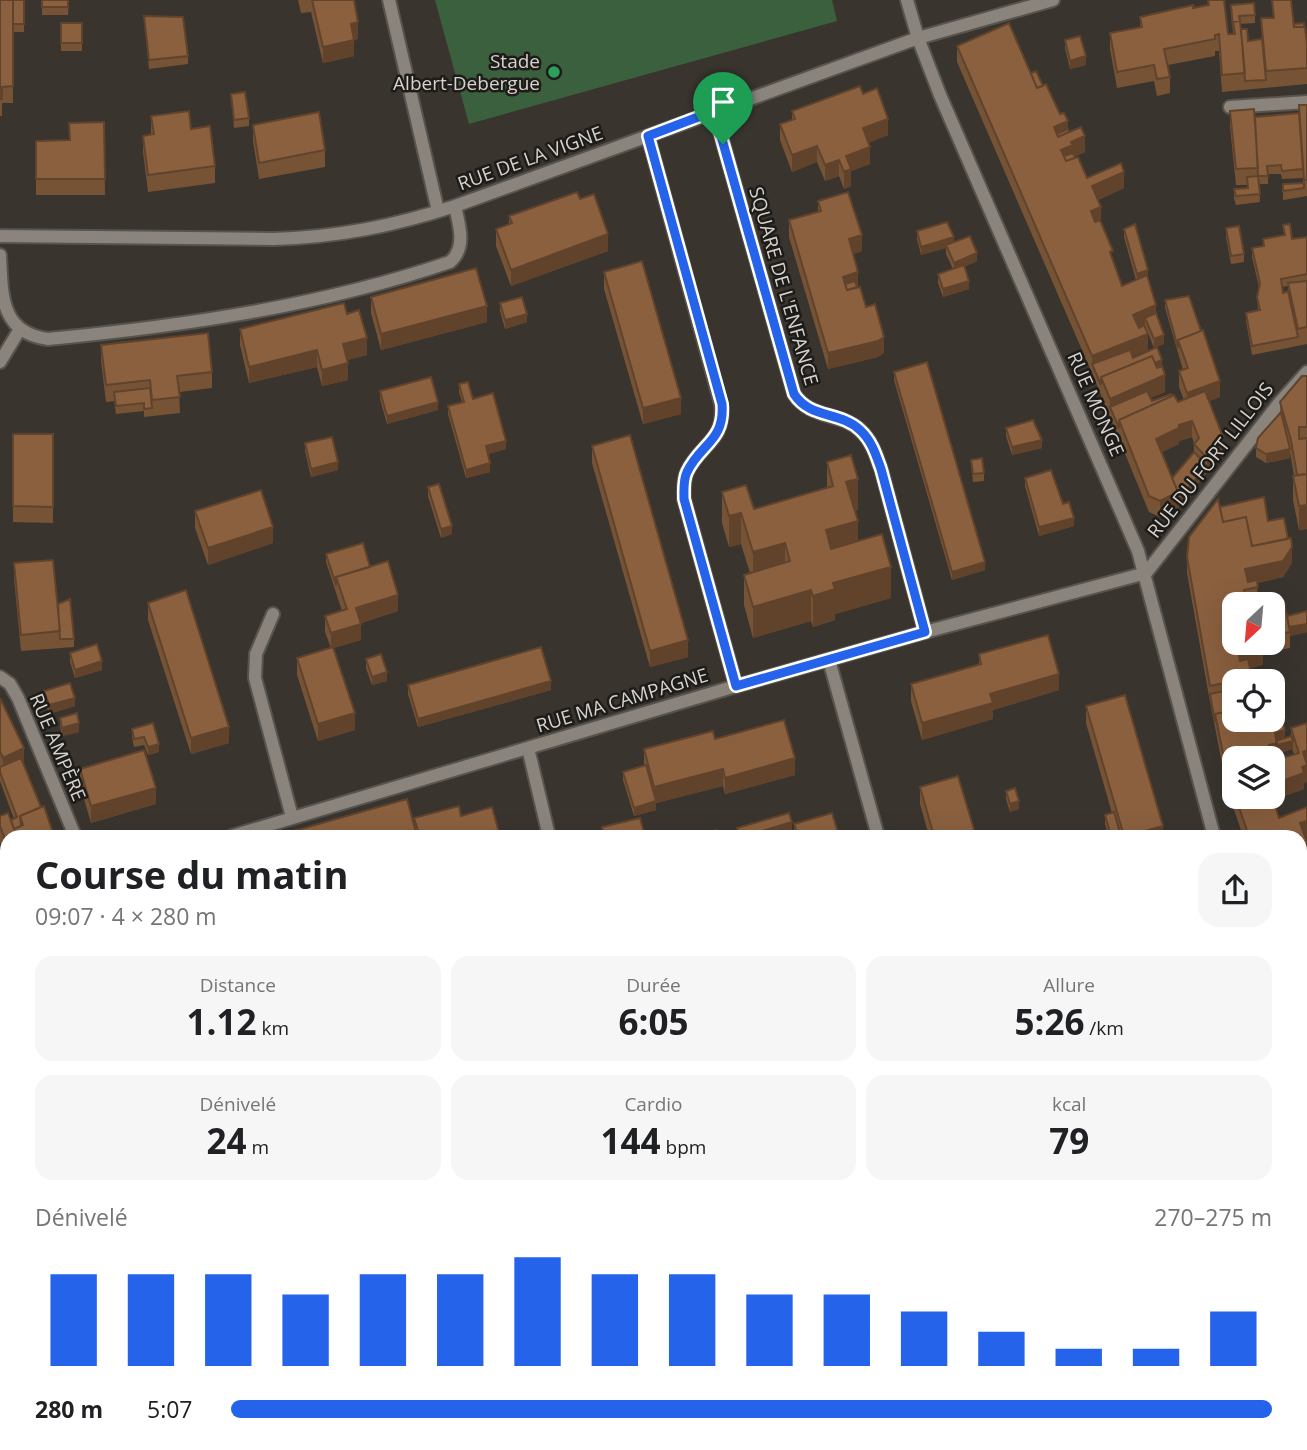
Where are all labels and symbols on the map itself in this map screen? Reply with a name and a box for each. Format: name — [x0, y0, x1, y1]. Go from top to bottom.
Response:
place label: Stade Albert-Debergue — [393, 48, 540, 96]
marker: Stade Albert-Debergue — [546, 64, 562, 80]
pin — [693, 72, 753, 144]
street label: RUE DE LA VIGNE — [454, 120, 606, 196]
street label: SQUARE DE L'ENFANCE — [743, 184, 825, 388]
street label: RUE MONGE — [1061, 348, 1131, 460]
street label: RUE DU FORT LILLOIS — [1141, 377, 1279, 543]
north arrow — [1222, 592, 1284, 654]
street label: RUE MA CAMPAGNE — [533, 662, 711, 738]
street label: RUE AMPÈRE — [24, 689, 92, 805]

